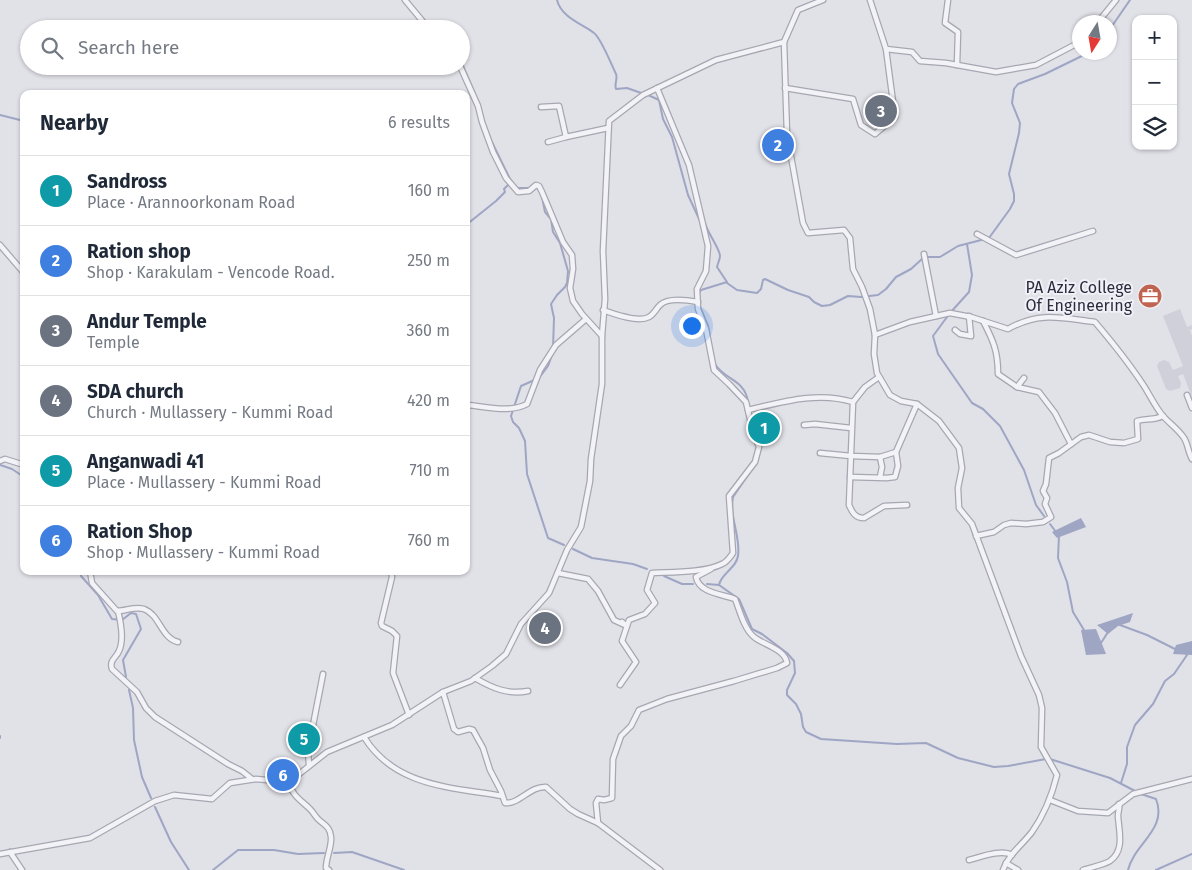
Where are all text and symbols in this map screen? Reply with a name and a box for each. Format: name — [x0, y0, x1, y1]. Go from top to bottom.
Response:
north arrow — [1072, 15, 1117, 60]
map controls — [1132, 15, 1177, 150]
button: + — [1132, 15, 1177, 60]
search box — [20, 20, 470, 75]
icon: search — [38, 34, 66, 62]
text: Search here — [78, 36, 179, 59]
button: − — [1132, 60, 1177, 105]
pin: 3 — [865, 92, 897, 130]
button: layers — [1132, 105, 1177, 150]
text: Nearby — [40, 110, 108, 136]
text: 6 results — [388, 113, 450, 132]
pin: 2 — [762, 126, 794, 164]
text: Sandross — [87, 170, 167, 193]
text: 1 — [52, 181, 60, 200]
text: 160 m — [408, 181, 450, 200]
text: Place · Arannoorkonam Road — [87, 193, 295, 212]
text: Ration shop — [87, 240, 191, 263]
text: 2 — [52, 251, 60, 270]
text: 250 m — [407, 251, 450, 270]
text: Shop · Karakulam - Vencode Road. — [87, 263, 334, 282]
place label: PA Aziz College Of Engineering — [1026, 278, 1133, 315]
office icon: PA Aziz College Of Engineering — [1137, 283, 1163, 309]
text: Andur Temple — [87, 310, 207, 333]
your location — [679, 313, 705, 339]
text: 3 — [52, 321, 60, 340]
text: 360 m — [407, 321, 450, 340]
text: Temple — [87, 333, 140, 352]
text: SDA church — [87, 380, 184, 403]
text: 4 — [51, 391, 61, 410]
text: 420 m — [407, 391, 450, 410]
text: Church · Mullassery - Kummi Road — [87, 403, 333, 422]
pin: 1 — [748, 409, 780, 447]
text: Anganwadi 41 — [87, 450, 204, 473]
text: 5 — [52, 461, 60, 480]
text: 710 m — [409, 461, 450, 480]
text: Place · Mullassery - Kummi Road — [87, 473, 322, 492]
text: Ration Shop — [87, 520, 192, 543]
text: 6 — [51, 531, 61, 550]
text: 760 m — [408, 531, 450, 550]
text: Shop · Mullassery - Kummi Road — [87, 543, 320, 562]
pin: 4 — [529, 609, 561, 647]
pin: 5 — [288, 720, 320, 758]
pin: 6 — [267, 756, 299, 794]

